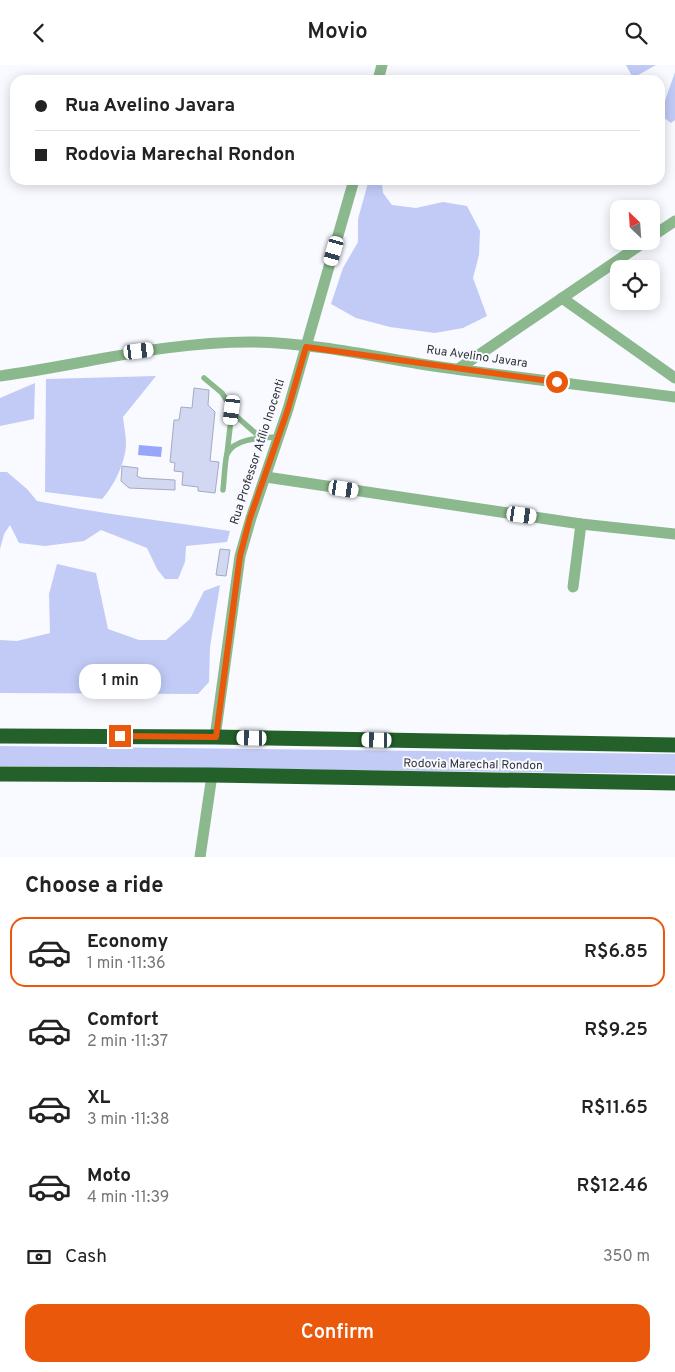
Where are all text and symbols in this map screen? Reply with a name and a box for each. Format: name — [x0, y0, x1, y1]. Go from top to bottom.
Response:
icon: back — [25, 19, 53, 47]
text: Movio — [307, 19, 368, 46]
icon: search — [622, 19, 650, 47]
text: Rua Avelino Javara — [65, 94, 235, 118]
text: Rodovia Marechal Rondon — [65, 143, 295, 167]
north arrow — [610, 200, 660, 250]
map controls — [610, 200, 660, 310]
car — [322, 235, 345, 267]
button: locate — [610, 260, 660, 310]
car — [123, 342, 154, 360]
street label: Rua Avelino Javara — [425, 342, 529, 372]
route start — [546, 371, 568, 393]
street label: Rua Professor Atílio Inocenti — [227, 377, 289, 527]
car — [222, 394, 241, 426]
car — [328, 479, 359, 499]
car — [506, 505, 537, 525]
callout: 1 min — [79, 663, 161, 699]
text: 1 min — [101, 671, 139, 691]
route end — [109, 725, 131, 747]
car — [236, 730, 267, 746]
car — [361, 732, 392, 748]
street label: Rodovia Marechal Rondon — [403, 756, 543, 774]
text: Choose a ride — [25, 873, 163, 900]
icon: car — [27, 930, 72, 975]
text: Economy — [87, 930, 168, 954]
text: R$6.85 — [584, 940, 648, 964]
text: 1 min · 11:36 — [87, 954, 166, 974]
icon: car — [27, 1008, 72, 1053]
text: Comfort — [87, 1008, 159, 1032]
text: R$9.25 — [584, 1018, 648, 1042]
text: 2 min · 11:37 — [87, 1032, 168, 1052]
icon: car — [27, 1086, 72, 1131]
text: XL — [87, 1086, 110, 1110]
text: R$11.65 — [581, 1096, 648, 1120]
text: 3 min · 11:38 — [87, 1110, 169, 1130]
icon: car — [27, 1164, 72, 1209]
text: Moto — [87, 1164, 131, 1188]
text: R$12.46 — [576, 1174, 648, 1198]
text: 4 min · 11:39 — [87, 1188, 169, 1208]
icon: cash — [25, 1243, 53, 1271]
text: Cash — [65, 1245, 107, 1269]
text: 350 m — [603, 1247, 650, 1267]
button: Confirm — [25, 1304, 650, 1362]

